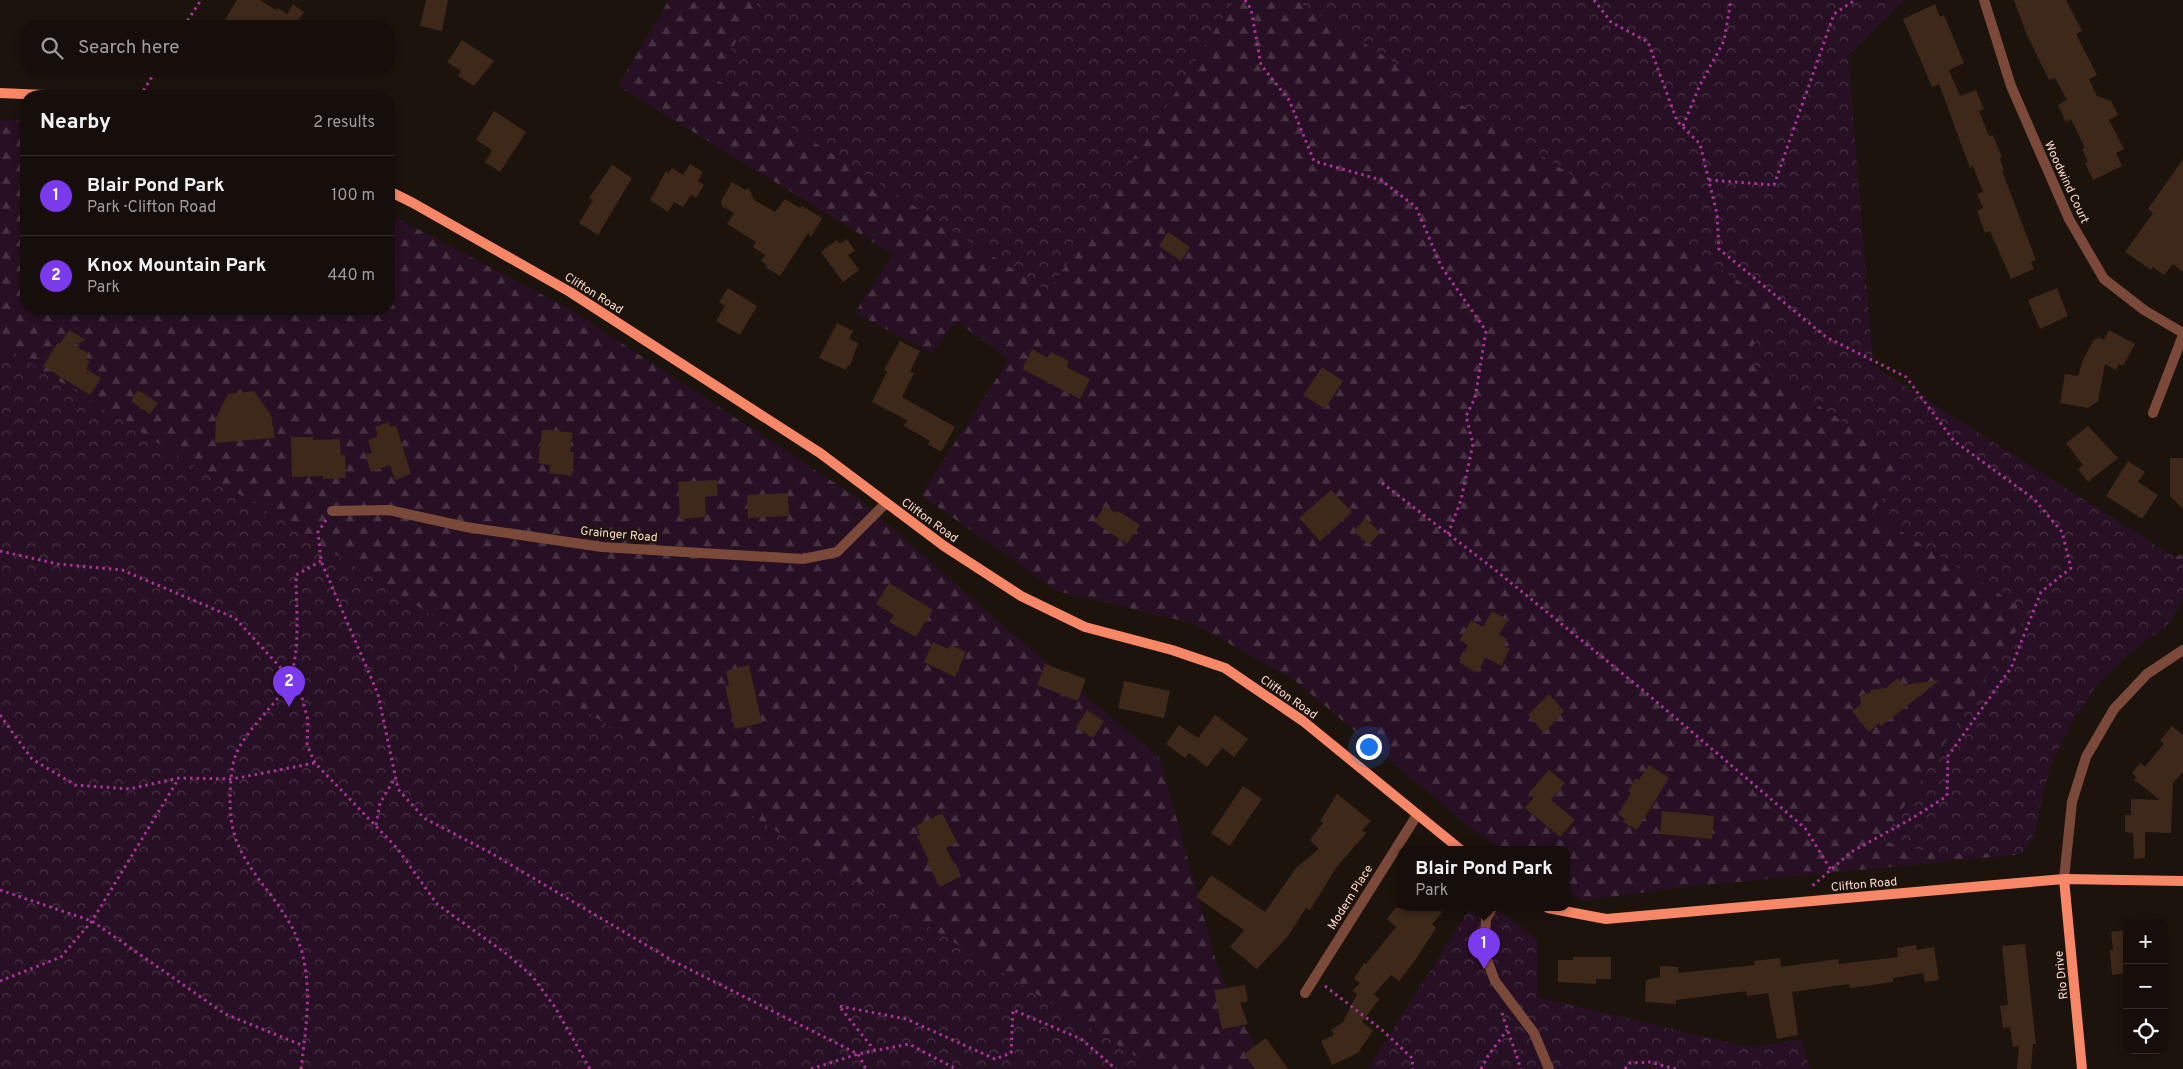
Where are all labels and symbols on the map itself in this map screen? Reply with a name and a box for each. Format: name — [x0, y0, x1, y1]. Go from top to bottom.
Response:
street label: Woodwind Court — [2040, 139, 2092, 226]
street label: Clifton Road — [561, 269, 626, 318]
street label: Clifton Road — [898, 495, 961, 547]
street label: Grainger Road — [580, 524, 658, 546]
pin: 2 — [273, 666, 305, 707]
street label: Clifton Road — [1257, 672, 1320, 723]
your location — [1356, 734, 1382, 760]
street label: Modern Place — [1325, 862, 1377, 933]
street label: Clifton Road — [1830, 874, 1898, 896]
pin: 1 — [1468, 928, 1500, 969]
street label: Rio Drive — [2051, 950, 2073, 1000]

